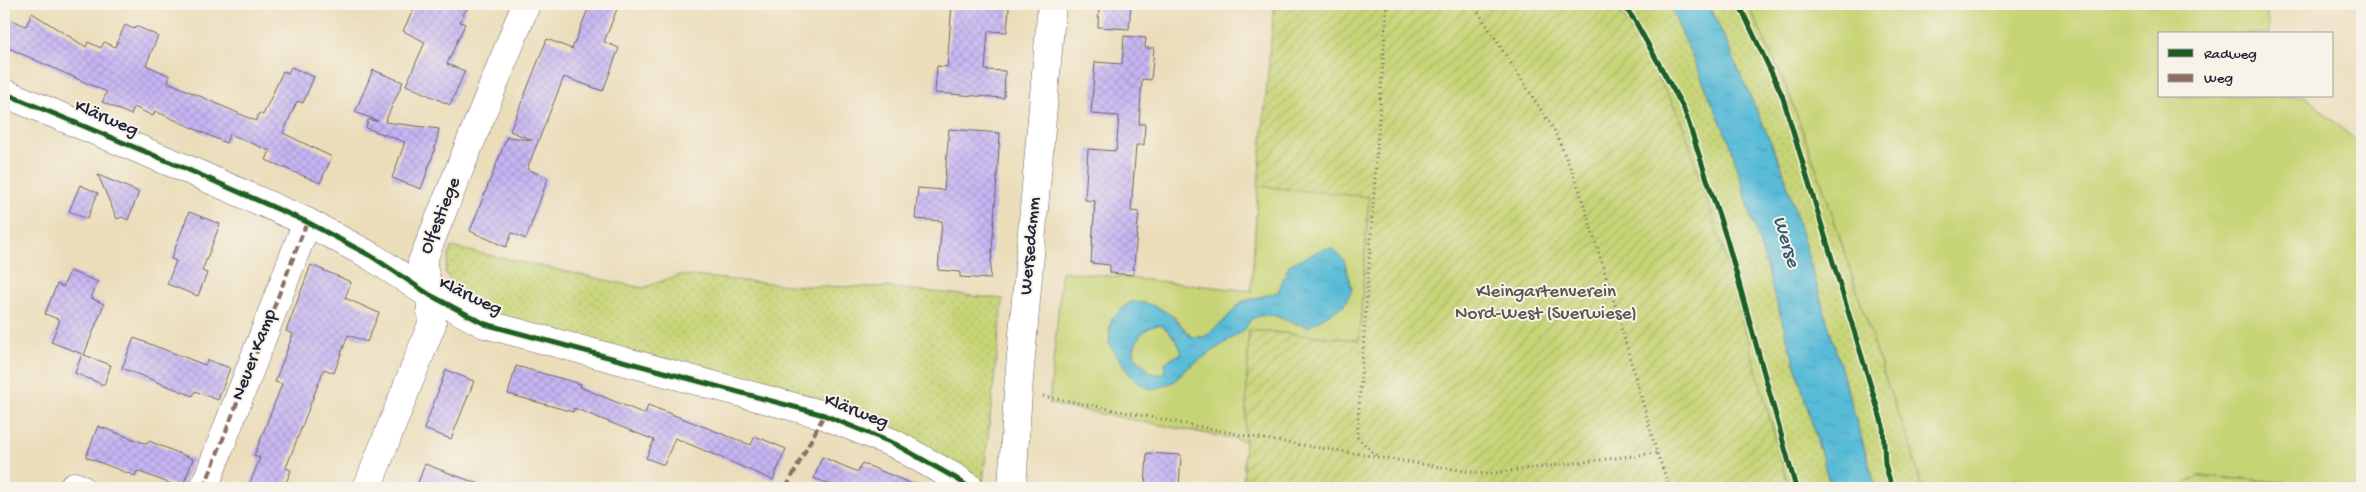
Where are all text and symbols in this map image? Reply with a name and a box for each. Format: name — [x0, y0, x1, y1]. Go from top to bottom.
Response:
legend — [2158, 32, 2334, 98]
text: Radweg — [2204, 46, 2257, 64]
text: Weg — [2204, 70, 2233, 88]
street label: Klärweg — [71, 95, 142, 143]
street label: Olfestiege — [415, 174, 467, 258]
street label: Wersedamm — [1015, 196, 1047, 296]
water label: Werse — [1766, 214, 1804, 271]
street label: Klärweg — [435, 272, 506, 322]
park label: Kleingartenverein Nord-West (Suerwiese) — [1455, 281, 1637, 326]
street label: Neuer Kamp — [227, 305, 283, 404]
street label: Klärweg — [820, 389, 892, 435]

